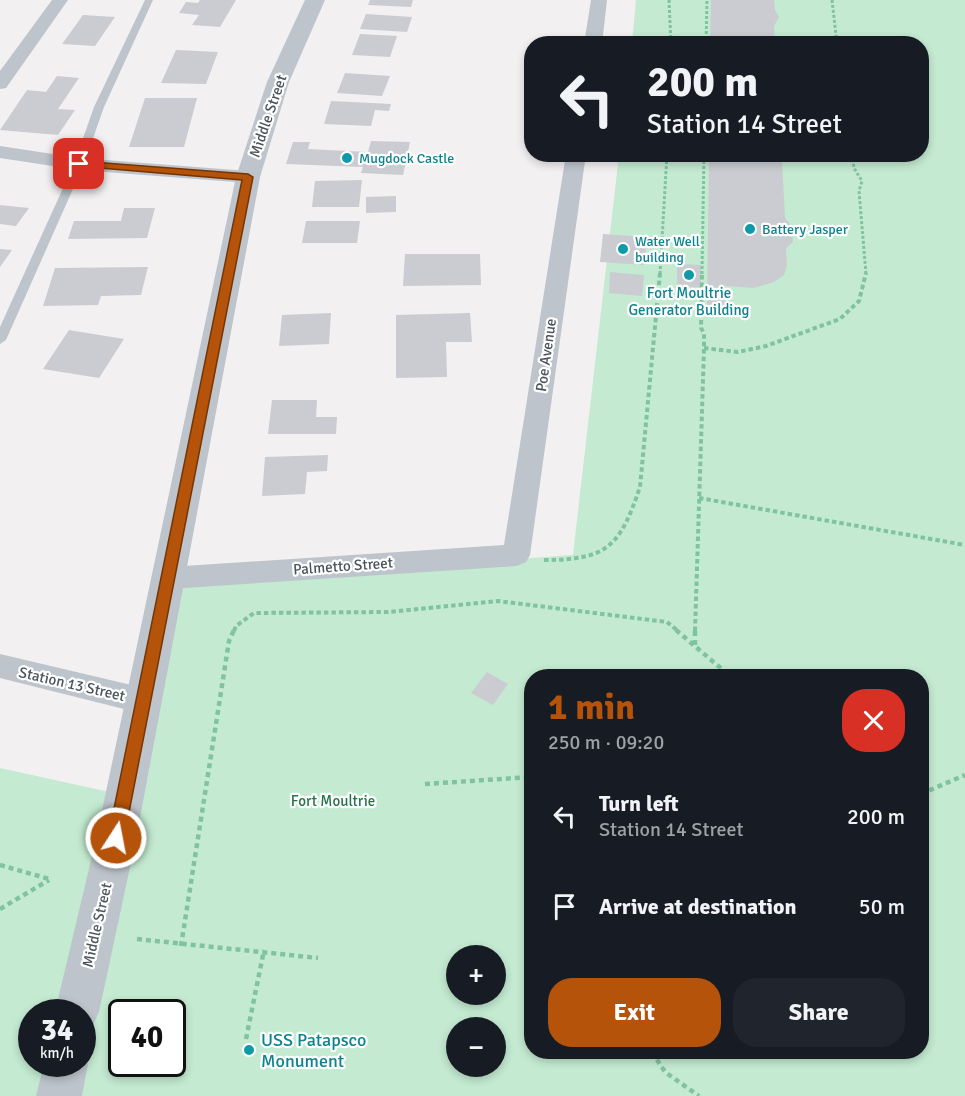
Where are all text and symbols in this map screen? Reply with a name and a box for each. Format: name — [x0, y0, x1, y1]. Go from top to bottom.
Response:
text: 200 m — [647, 57, 758, 108]
icon: left — [548, 60, 626, 138]
street label: Middle Street — [245, 72, 291, 160]
text: Station 14 Street — [647, 108, 842, 141]
pin — [53, 138, 104, 189]
icon: arrive — [62, 147, 95, 180]
place label: Mugdock Castle — [359, 150, 454, 167]
marker: Mugdock Castle — [340, 151, 354, 165]
place label: Battery Jasper — [762, 221, 849, 238]
marker: Battery Jasper — [743, 222, 757, 236]
place label: Water Well building — [635, 233, 700, 266]
marker: Water Well building — [616, 242, 630, 256]
marker: Fort Moultrie Generator Building — [682, 268, 696, 282]
place label: Fort Moultrie Generator Building — [628, 284, 750, 319]
street label: Poe Avenue — [532, 317, 560, 393]
street label: Palmetto Street — [292, 554, 394, 578]
street label: Station 13 Street — [17, 663, 127, 705]
text: 1 min — [548, 685, 635, 730]
button: close — [842, 689, 905, 752]
text: 250 m · 09:20 — [548, 730, 664, 755]
text: Turn left — [599, 790, 679, 817]
park label: Fort Moultrie — [291, 792, 375, 810]
icon: left — [548, 800, 581, 833]
text: 200 m — [847, 803, 905, 830]
position arrow — [84, 806, 148, 870]
text: Station 14 Street — [599, 817, 743, 842]
street label: Middle Street — [79, 881, 115, 969]
icon: arrive — [548, 890, 581, 923]
text: Arrive at destination — [599, 893, 796, 920]
text: 50 m — [859, 893, 905, 920]
map controls — [446, 945, 506, 1077]
button: + — [446, 945, 506, 1005]
button: Exit — [548, 978, 721, 1047]
button: Share — [733, 978, 905, 1047]
speed limit sign: 40 — [108, 999, 186, 1077]
text: 34 — [41, 1012, 73, 1049]
button: − — [446, 1017, 506, 1077]
place label: USS Patapsco Monument — [261, 1029, 366, 1072]
marker: USS Patapsco Monument — [242, 1043, 256, 1057]
text: km/h — [40, 1044, 74, 1062]

